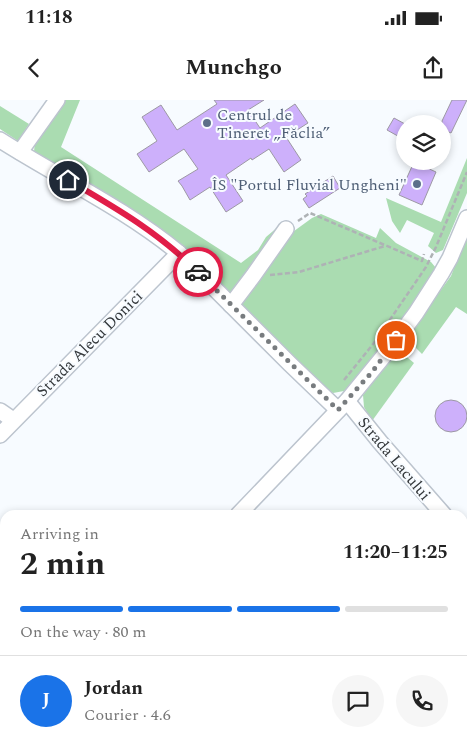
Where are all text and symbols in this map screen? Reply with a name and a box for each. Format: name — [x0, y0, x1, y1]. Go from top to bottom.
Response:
text: 11:18 — [25, 3, 73, 32]
text: Munchgo — [185, 51, 282, 84]
icon: back — [20, 54, 48, 82]
icon: share — [419, 54, 447, 82]
place label: Centrul de Tineret „Făclia” — [217, 103, 330, 145]
map controls — [396, 115, 451, 170]
button: layers — [396, 115, 451, 170]
marker: Centrul de Tineret „Făclia” — [201, 117, 213, 129]
pin — [47, 159, 89, 201]
icon: home — [54, 166, 82, 194]
place label: ÎS "Portul Fluvial Ungheni" — [212, 173, 407, 197]
marker: ÎS "Portul Fluvial Ungheni" — [411, 178, 423, 190]
courier — [173, 247, 223, 297]
icon: car — [184, 258, 212, 286]
street label: Strada Alecu Donici — [31, 285, 149, 403]
pin — [375, 319, 417, 361]
icon: bag — [382, 326, 410, 354]
street label: Strada Lacului — [352, 412, 436, 506]
text: Arriving in — [20, 522, 99, 546]
text: 11:20–11:25 — [343, 538, 448, 567]
text: 2 min — [20, 540, 105, 589]
text: On the way · 80 m — [20, 620, 146, 644]
text: Jordan — [84, 674, 143, 703]
button: chat — [332, 675, 384, 727]
button: phone — [396, 675, 448, 727]
text: J — [42, 686, 50, 715]
text: Courier · 4.6 — [84, 703, 171, 727]

